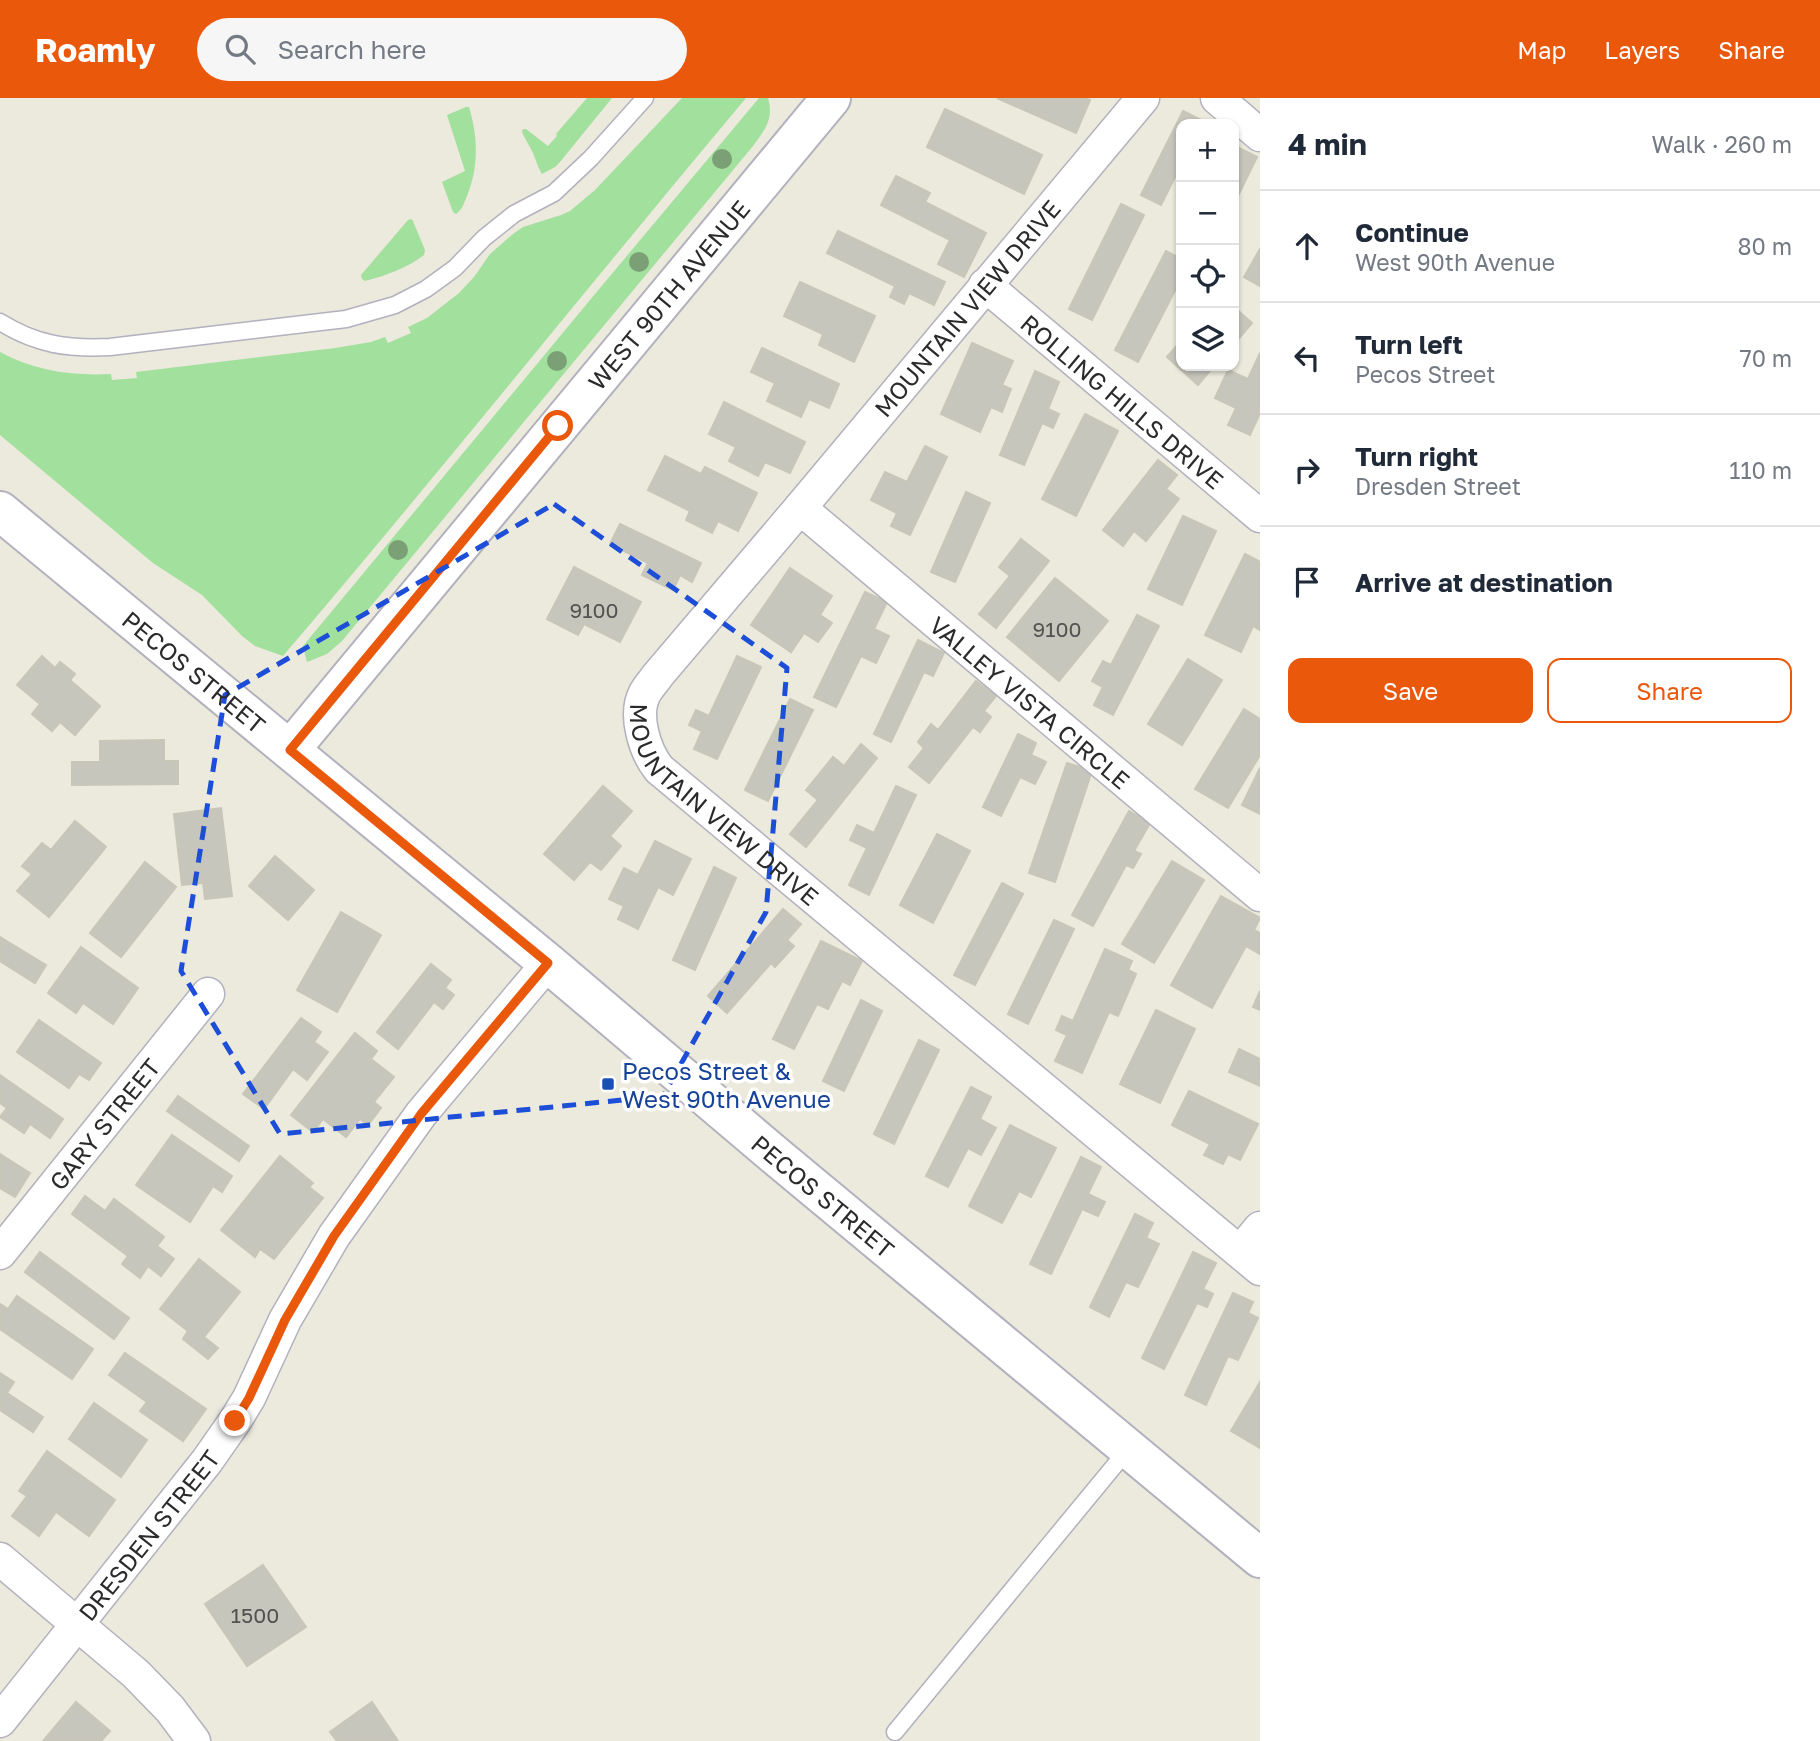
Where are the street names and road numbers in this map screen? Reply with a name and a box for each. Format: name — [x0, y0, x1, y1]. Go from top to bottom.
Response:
street label: WEST 90TH AVENUE — [581, 194, 755, 395]
street label: MOUNTAIN VIEW DRIVE — [868, 194, 1066, 422]
street label: ROLLING HILLS DRIVE — [1016, 307, 1230, 494]
street label: PECOS STREET — [117, 604, 272, 739]
street label: VALLEY VISTA CIRCLE — [924, 609, 1136, 794]
street label: MOUNTAIN VIEW DRIVE — [625, 703, 825, 911]
street label: GARY STREET — [42, 1052, 166, 1195]
street label: PECOS STREET — [746, 1128, 901, 1263]
street label: DRESDEN STREET — [72, 1444, 225, 1626]

